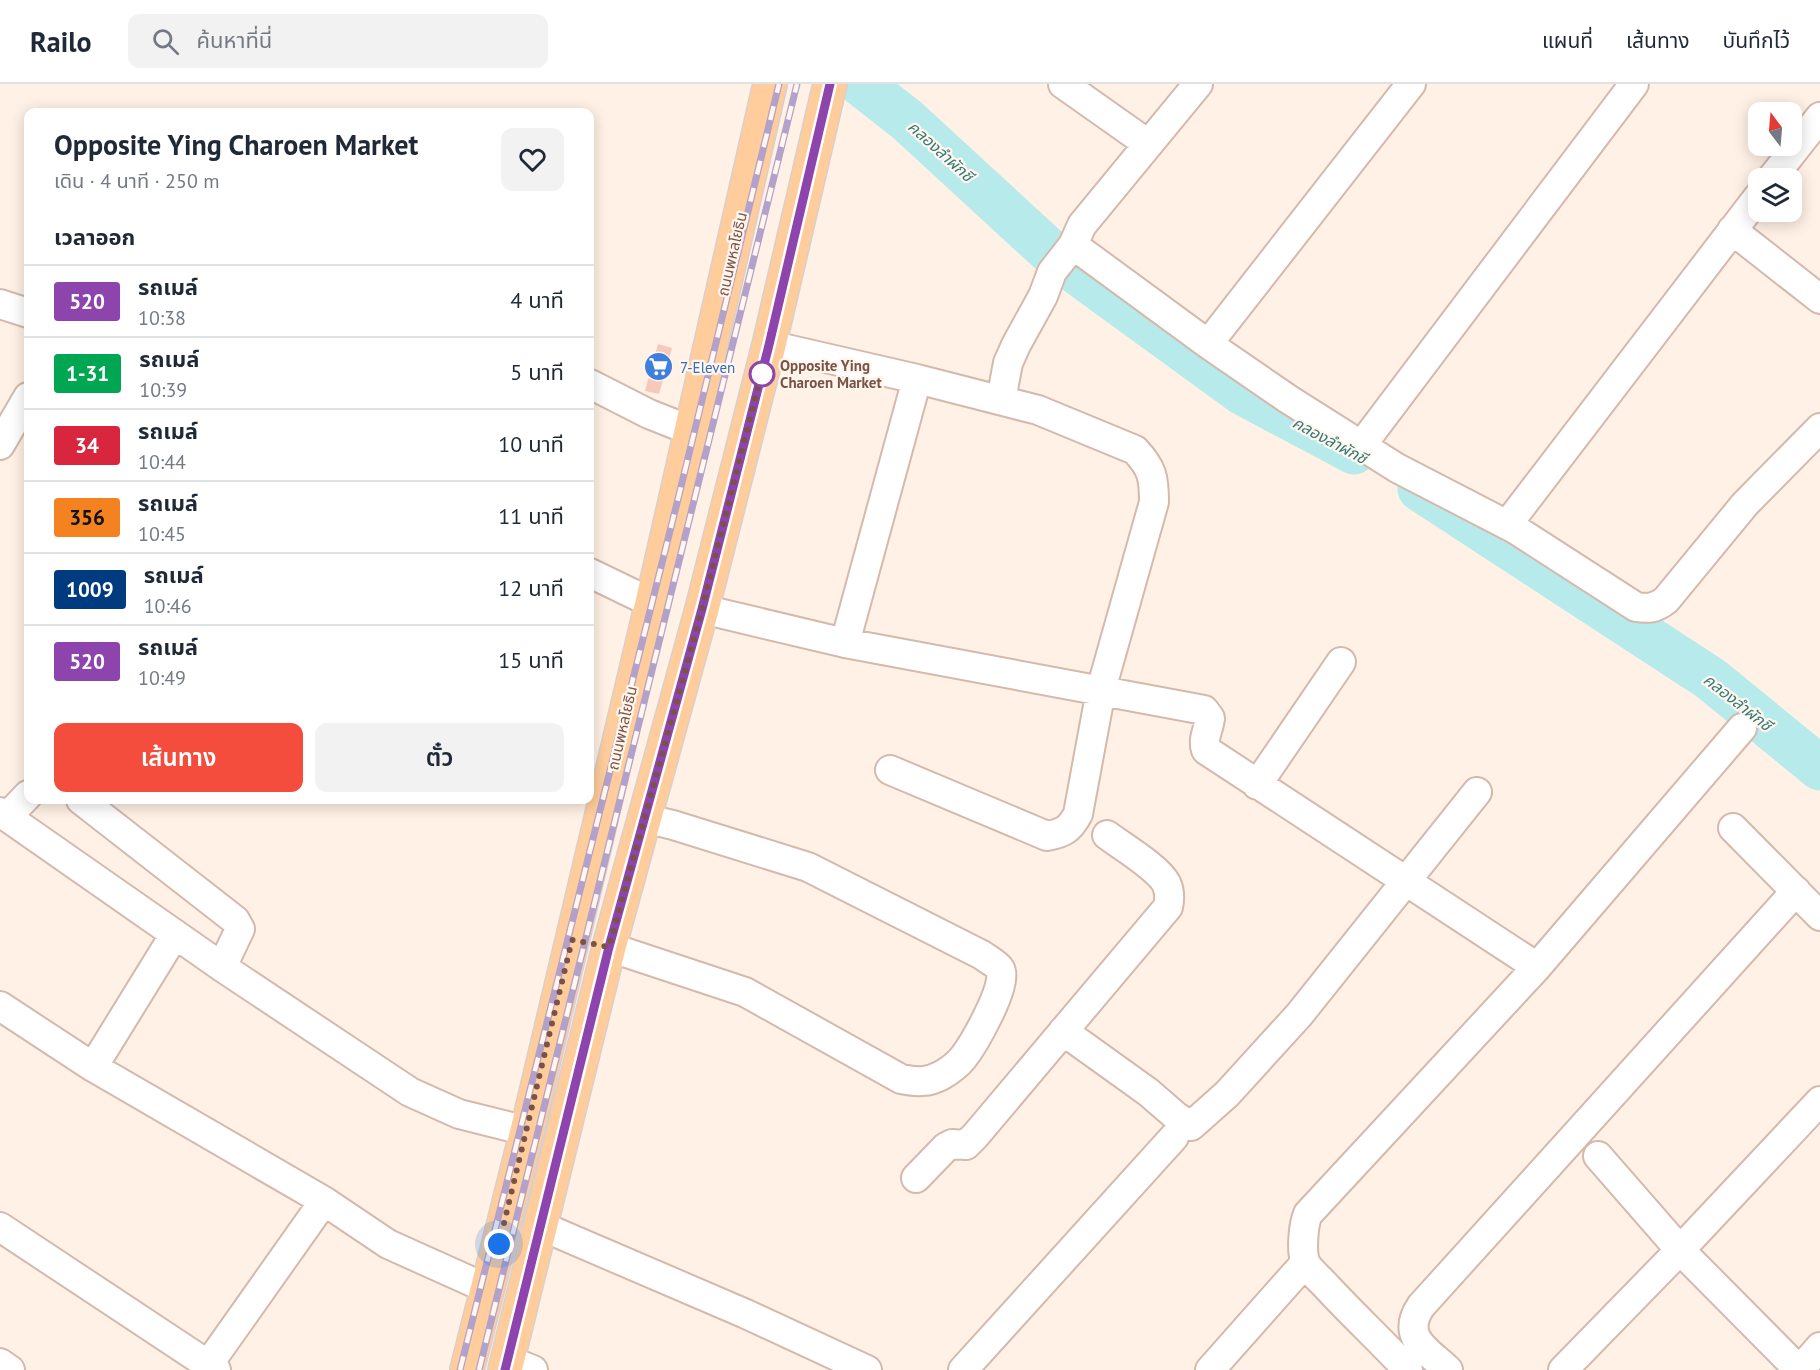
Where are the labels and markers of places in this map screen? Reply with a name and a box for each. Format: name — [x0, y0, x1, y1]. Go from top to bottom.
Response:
supermarket icon: 7-Eleven — [643, 351, 675, 383]
place label: Opposite Ying Charoen Market — [780, 356, 882, 392]
place label: 7-Eleven — [680, 358, 735, 377]
marker: Opposite Ying Charoen Market — [749, 361, 775, 387]

